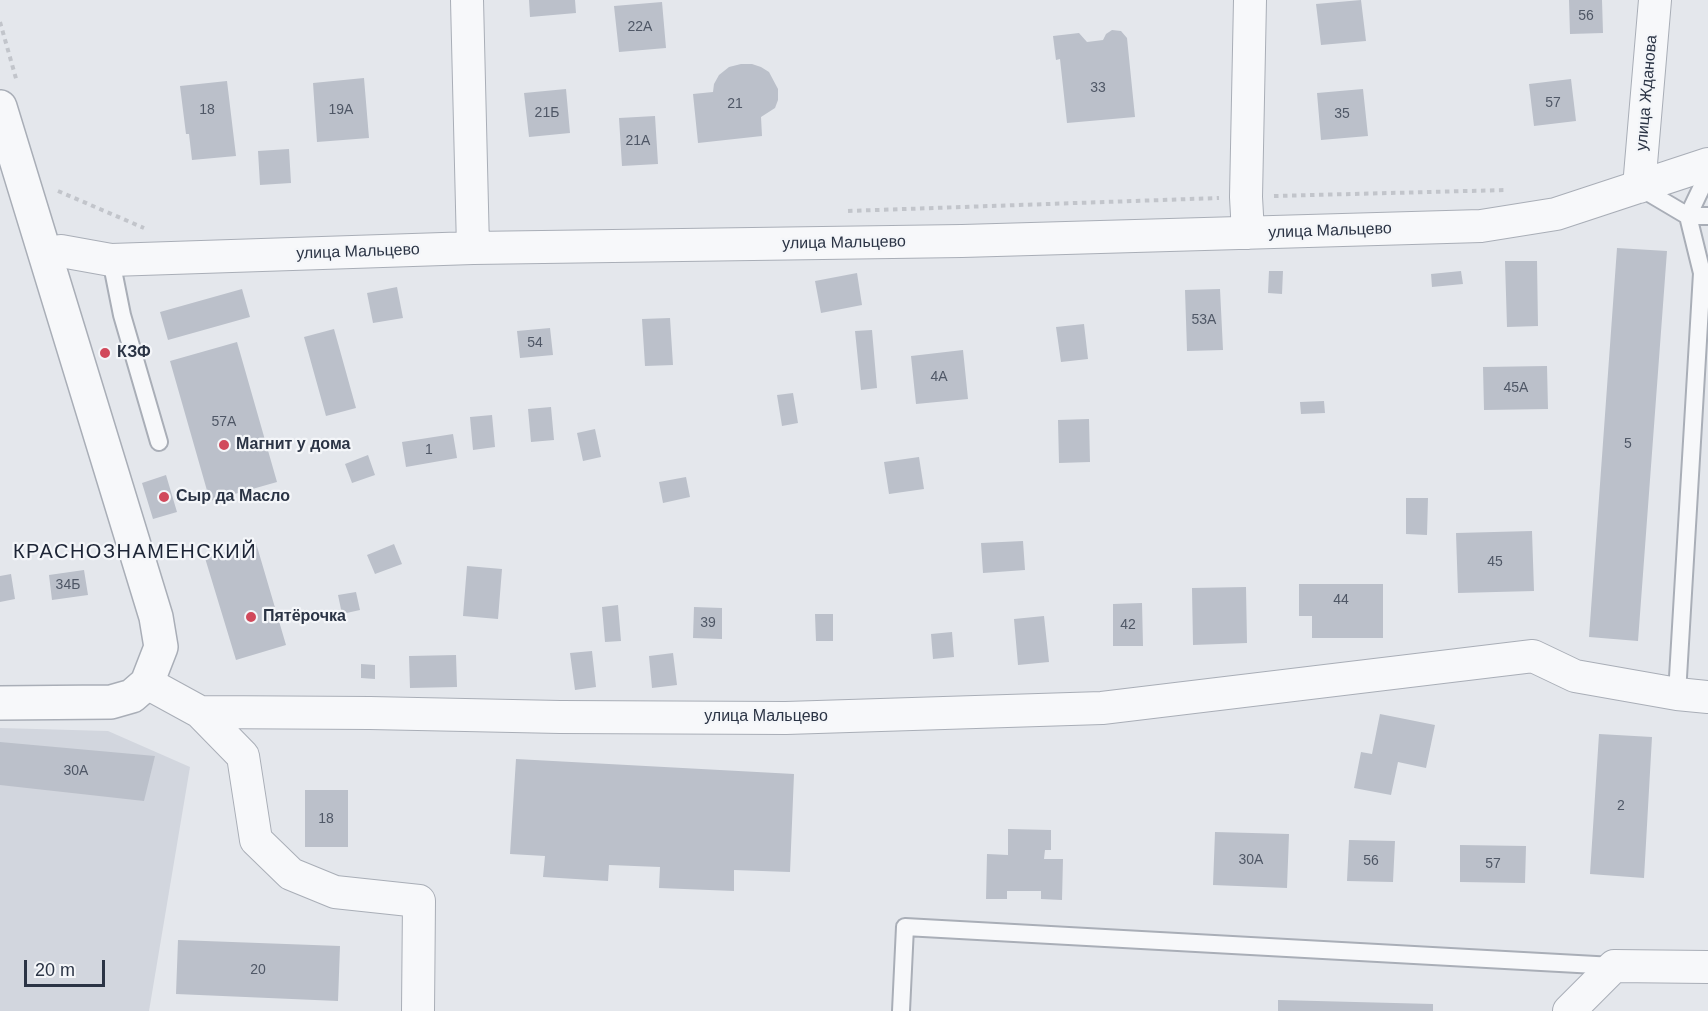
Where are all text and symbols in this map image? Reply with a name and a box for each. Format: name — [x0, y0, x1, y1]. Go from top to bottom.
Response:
house number: 56 — [1578, 8, 1594, 24]
house number: 22А — [628, 19, 652, 35]
street label: улица Жданова — [1632, 34, 1662, 152]
house number: 33 — [1090, 80, 1106, 96]
house number: 57 — [1545, 95, 1561, 111]
house number: 21 — [727, 96, 743, 112]
house number: 18 — [199, 102, 215, 118]
house number: 19А — [329, 102, 353, 118]
house number: 21Б — [535, 105, 559, 121]
house number: 35 — [1334, 106, 1350, 122]
house number: 21А — [626, 133, 650, 149]
street label: улица Мальцево — [1268, 219, 1392, 243]
street label: улица Мальцево — [782, 232, 906, 254]
street label: улица Мальцево — [296, 240, 420, 264]
house number: 53А — [1192, 312, 1216, 328]
house number: 54 — [527, 335, 543, 351]
place label: КЗФ — [117, 343, 151, 363]
marker: КЗФ — [98, 346, 112, 360]
house number: 4А — [930, 369, 948, 385]
house number: 45А — [1504, 380, 1528, 396]
house number: 57А — [212, 414, 236, 430]
place label: Магнит у дома — [236, 435, 350, 455]
house number: 5 — [1624, 436, 1632, 452]
marker: Магнит у дома — [217, 438, 231, 452]
house number: 1 — [425, 442, 433, 458]
place label: Сыр да Масло — [176, 487, 290, 507]
marker: Сыр да Масло — [157, 490, 171, 504]
district label: КРАСНОЗНАМЕНСКИЙ — [13, 540, 257, 564]
house number: 45 — [1487, 554, 1503, 570]
house number: 34Б — [56, 577, 80, 593]
house number: 44 — [1333, 592, 1349, 608]
place label: Пятёрочка — [263, 607, 346, 627]
marker: Пятёрочка — [244, 610, 258, 624]
house number: 39 — [700, 615, 716, 631]
house number: 42 — [1120, 617, 1136, 633]
street label: улица Мальцево — [704, 707, 828, 727]
house number: 30А — [64, 763, 88, 779]
house number: 2 — [1617, 798, 1625, 814]
house number: 18 — [318, 811, 334, 827]
house number: 30А — [1239, 852, 1263, 868]
house number: 56 — [1363, 853, 1379, 869]
house number: 57 — [1485, 856, 1501, 872]
scale bar — [27, 948, 108, 986]
text: 20 m — [35, 960, 75, 980]
house number: 20 — [250, 962, 266, 978]

